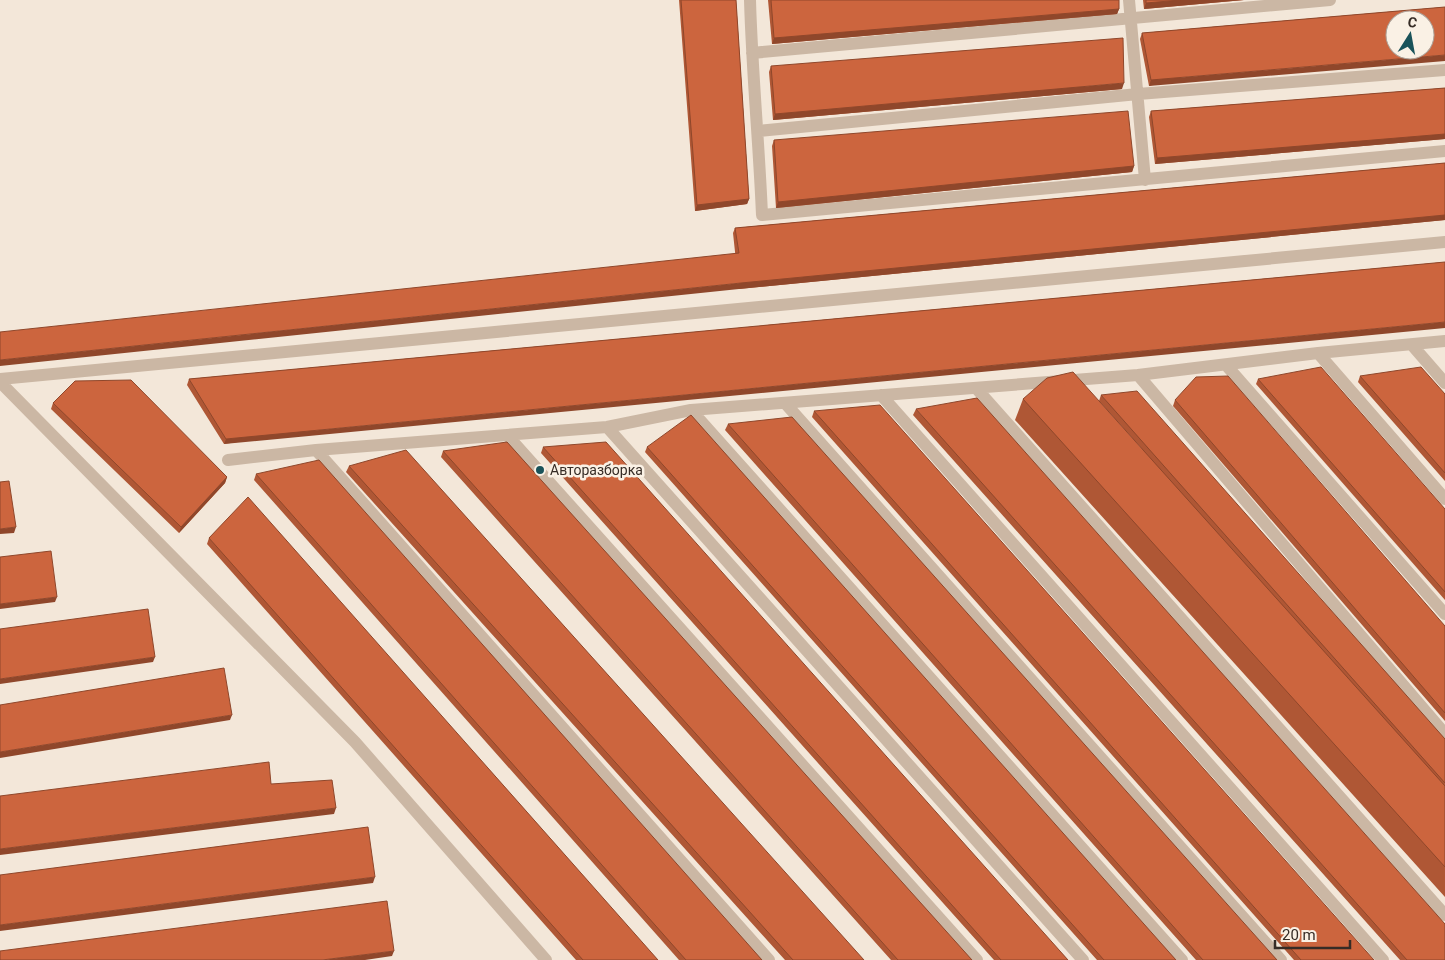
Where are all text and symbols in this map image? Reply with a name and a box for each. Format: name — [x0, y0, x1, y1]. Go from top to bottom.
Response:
north arrow — [1385, 10, 1435, 60]
text: С — [1406, 14, 1419, 31]
place label: Авторазборка — [550, 462, 643, 478]
marker: Авторазборка — [534, 464, 546, 476]
scale bar — [1275, 918, 1350, 950]
text: 20 m — [1282, 926, 1316, 944]

